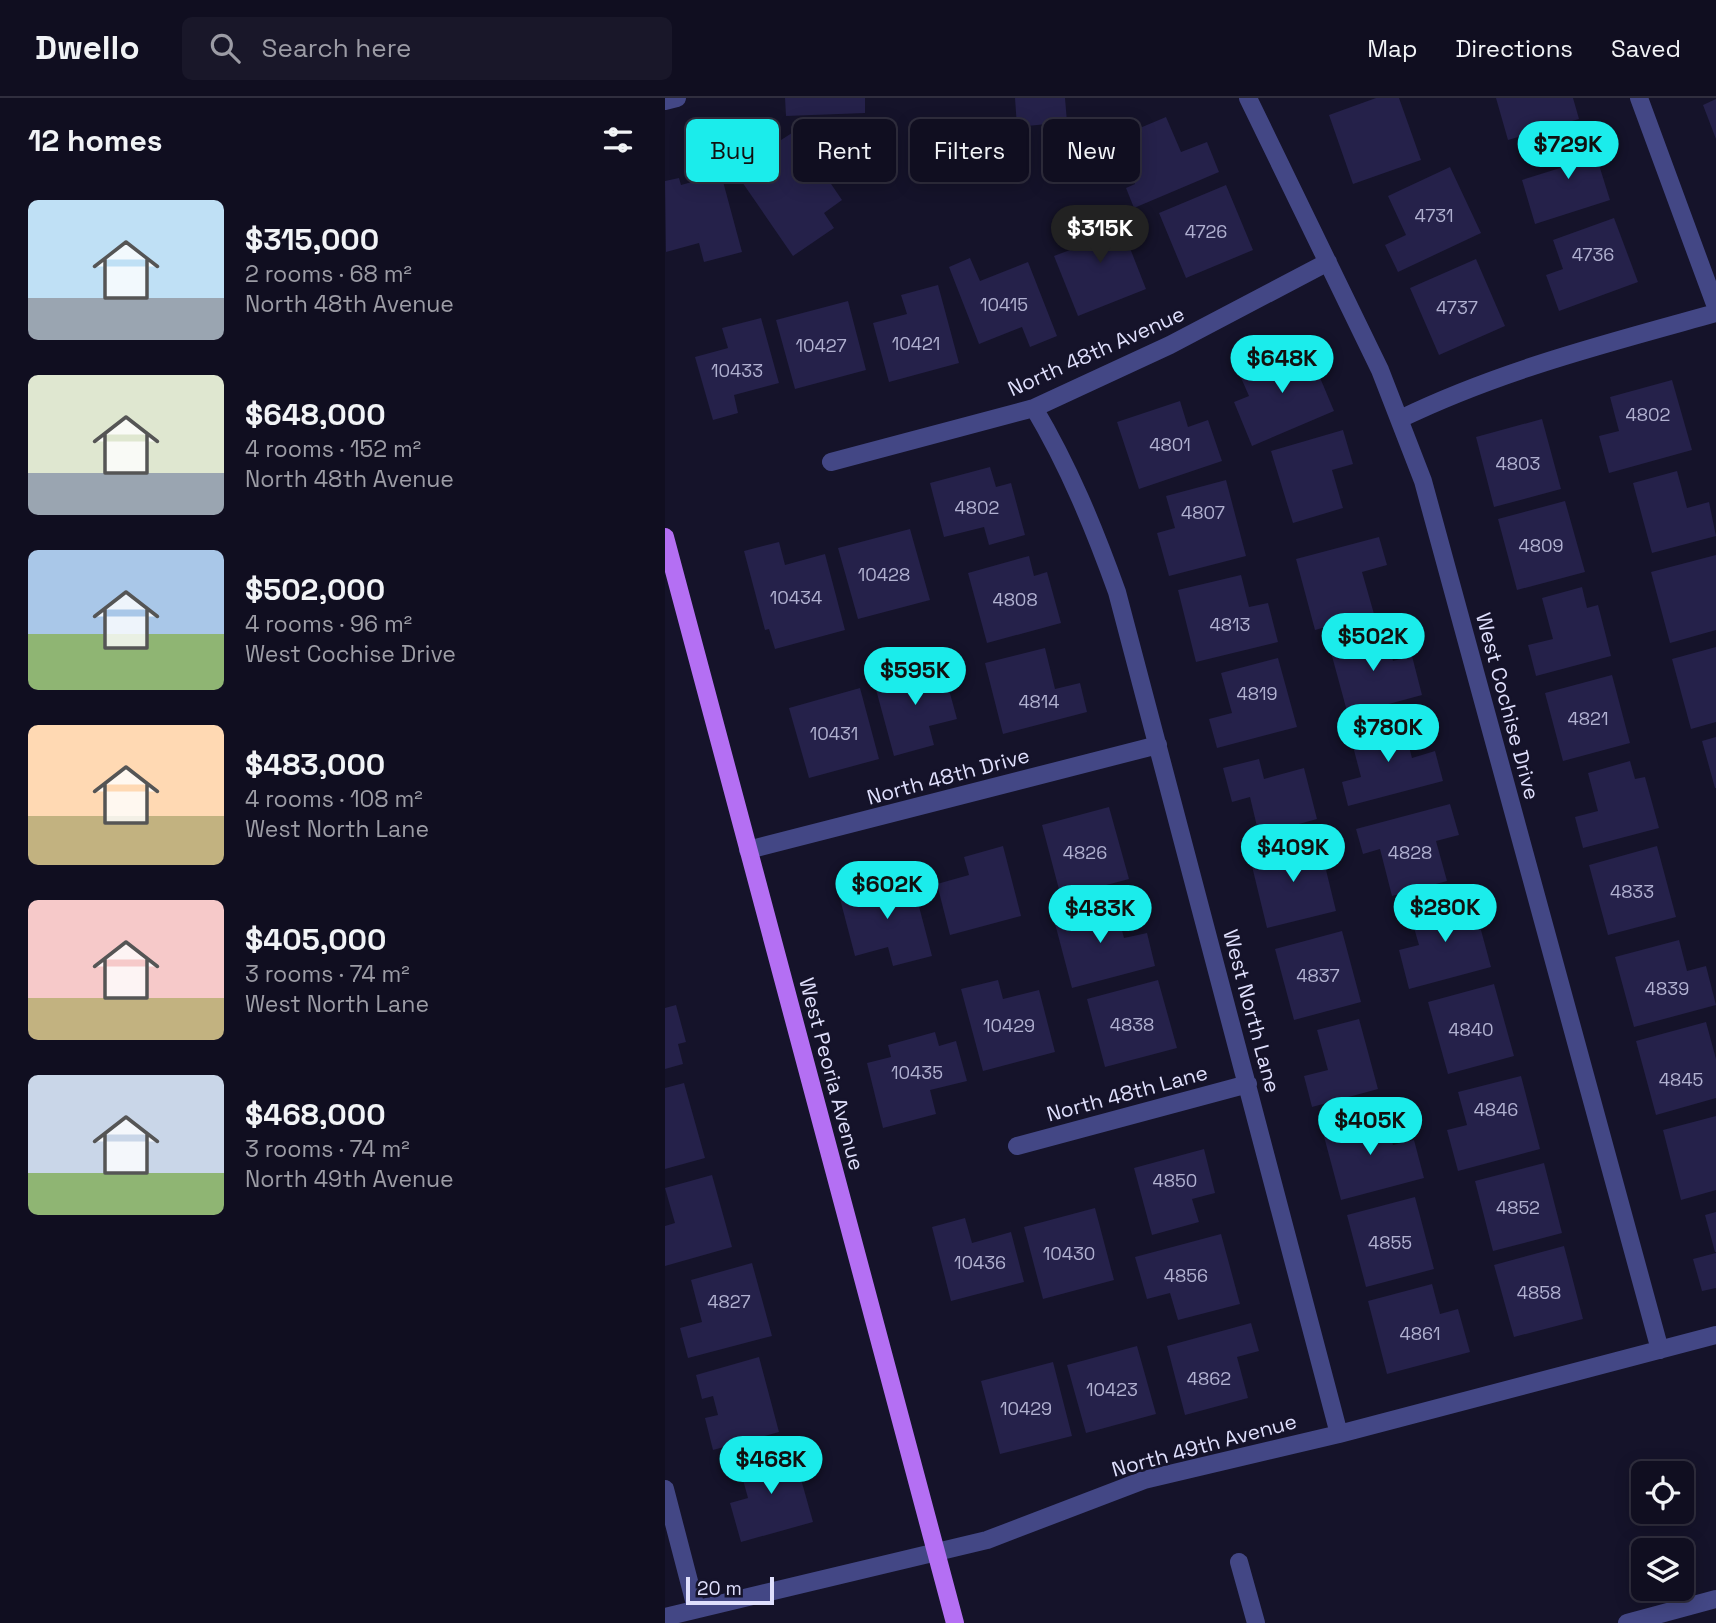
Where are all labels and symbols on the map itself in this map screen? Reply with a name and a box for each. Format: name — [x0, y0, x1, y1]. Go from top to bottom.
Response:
pin: $729K — [1519, 122, 1617, 181]
house number: 4731 — [1415, 204, 1453, 227]
pin: $315K — [1051, 206, 1149, 265]
house number: 4726 — [1185, 220, 1227, 243]
house number: 4736 — [1572, 243, 1614, 266]
house number: 10415 — [980, 293, 1028, 316]
house number: 4737 — [1436, 296, 1478, 319]
street label: North 48th Avenue — [1003, 300, 1189, 402]
house number: 10421 — [892, 332, 940, 355]
house number: 10427 — [795, 334, 847, 357]
pin: $648K — [1233, 336, 1331, 395]
house number: 10433 — [711, 359, 763, 382]
house number: 4802 — [1626, 403, 1670, 426]
house number: 4801 — [1149, 433, 1191, 456]
house number: 4803 — [1496, 452, 1540, 475]
house number: 4802 — [955, 496, 999, 519]
house number: 4807 — [1181, 501, 1225, 524]
house number: 4809 — [1518, 534, 1564, 557]
house number: 10428 — [858, 563, 910, 586]
house number: 10434 — [770, 586, 822, 609]
house number: 4808 — [992, 588, 1038, 611]
street label: West Cochise Drive — [1470, 609, 1546, 803]
house number: 4813 — [1210, 613, 1250, 636]
pin: $502K — [1324, 614, 1422, 673]
pin: $595K — [866, 648, 964, 707]
house number: 4819 — [1236, 682, 1278, 705]
house number: 4814 — [1018, 690, 1060, 713]
pin: $780K — [1339, 704, 1437, 764]
house number: 4821 — [1568, 707, 1608, 730]
house number: 10431 — [810, 722, 858, 745]
street label: North 48th Drive — [864, 741, 1032, 811]
pin: $409K — [1244, 824, 1342, 884]
house number: 4826 — [1063, 841, 1107, 864]
house number: 4828 — [1388, 841, 1432, 864]
pin: $602K — [838, 862, 936, 921]
house number: 4833 — [1610, 880, 1654, 903]
pin: $280K — [1396, 884, 1494, 944]
pin: $483K — [1051, 886, 1149, 945]
street label: West North Lane — [1217, 926, 1287, 1096]
house number: 4837 — [1296, 964, 1340, 987]
street label: West Peoria Avenue — [793, 975, 871, 1173]
house number: 4839 — [1645, 977, 1689, 1000]
house number: 4838 — [1110, 1013, 1154, 1036]
house number: 10429 — [983, 1014, 1035, 1037]
house number: 4840 — [1448, 1018, 1494, 1041]
street label: North 48th Lane — [1043, 1059, 1211, 1127]
house number: 10435 — [891, 1061, 943, 1084]
house number: 4845 — [1659, 1068, 1703, 1091]
pin: $405K — [1321, 1098, 1419, 1157]
house number: 4846 — [1474, 1098, 1518, 1121]
house number: 4850 — [1153, 1169, 1197, 1192]
house number: 4852 — [1496, 1196, 1540, 1219]
house number: 4855 — [1368, 1231, 1412, 1254]
house number: 10430 — [1043, 1242, 1095, 1265]
house number: 10436 — [954, 1251, 1006, 1274]
house number: 4856 — [1164, 1264, 1208, 1287]
house number: 4858 — [1517, 1281, 1561, 1304]
house number: 4827 — [707, 1290, 751, 1313]
house number: 4861 — [1400, 1322, 1440, 1345]
house number: 4862 — [1187, 1367, 1231, 1390]
house number: 10423 — [1086, 1378, 1138, 1401]
house number: 10429 — [1000, 1397, 1052, 1420]
street label: North 49th Avenue — [1108, 1407, 1300, 1483]
pin: $468K — [722, 1436, 820, 1496]
scale bar — [686, 1574, 773, 1606]

